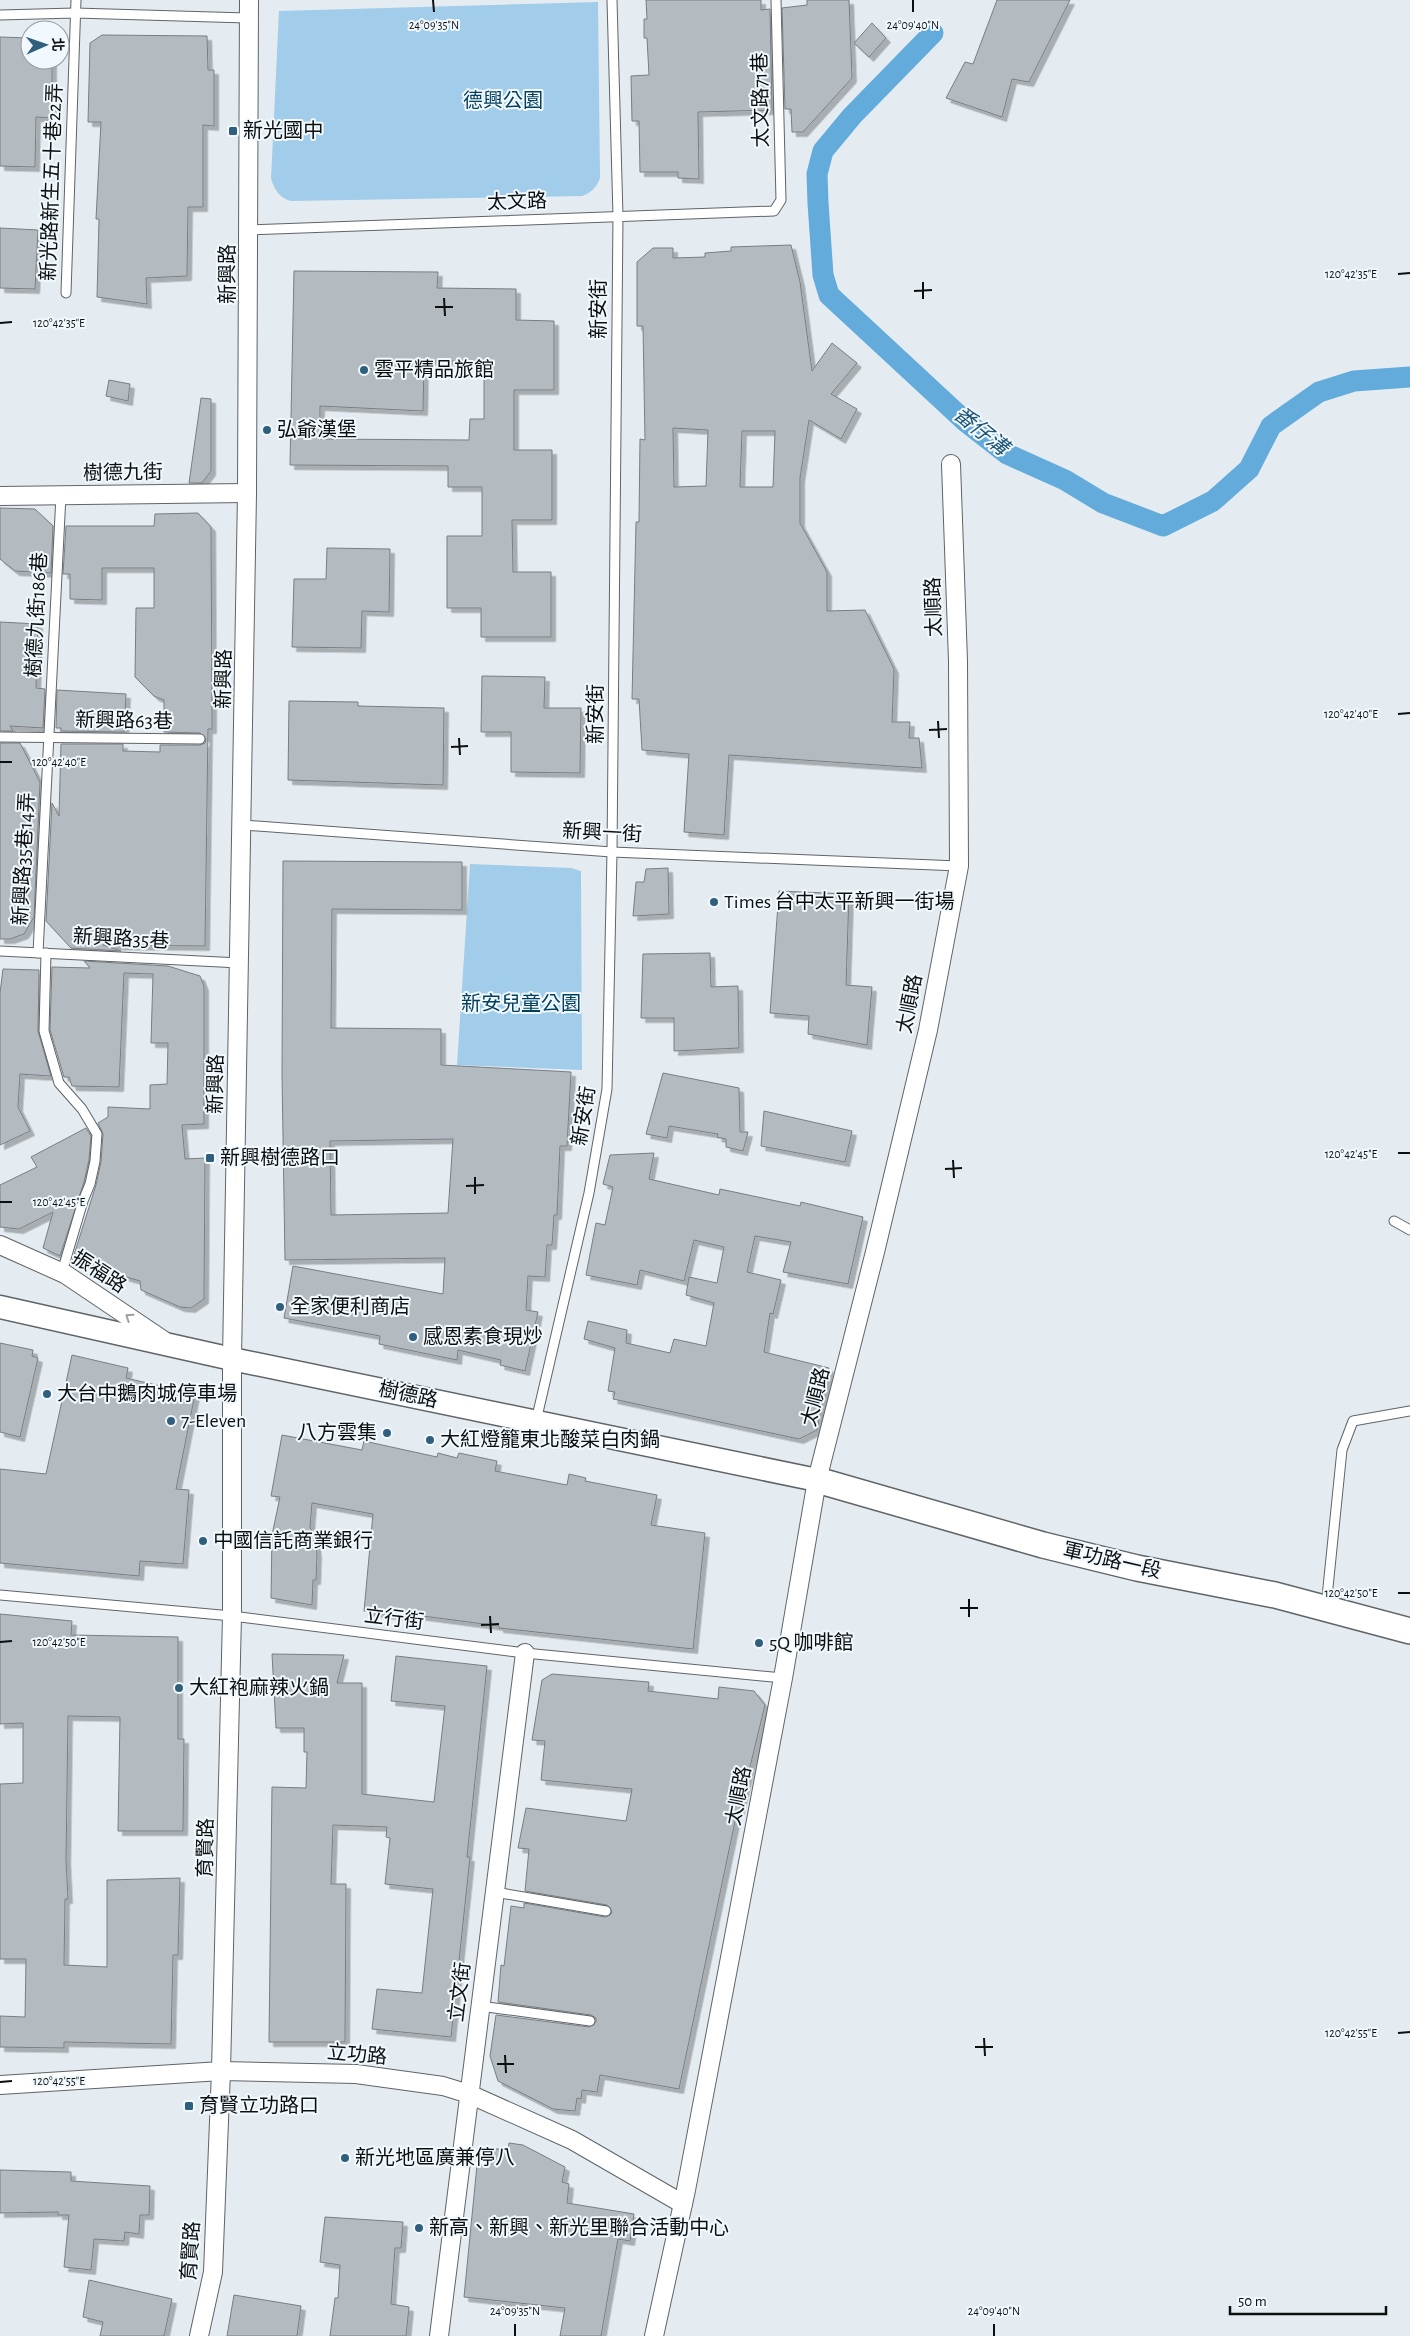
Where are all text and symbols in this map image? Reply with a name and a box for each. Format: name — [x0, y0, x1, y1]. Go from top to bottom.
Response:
text: 24°09'35"N — [409, 19, 459, 31]
text: 24°09'40"N — [887, 19, 939, 31]
north arrow — [20, 20, 70, 70]
text: 北 — [50, 37, 65, 52]
street label: 太文路71巷 — [749, 52, 772, 148]
street label: 新光路新生五十巷22弄 — [37, 83, 65, 281]
park label: 德興公園 — [463, 90, 543, 111]
place label: 新光國中 — [243, 119, 323, 141]
marker: 新光國中 — [227, 125, 239, 137]
street label: 太文路 — [487, 190, 547, 213]
street label: 新興路 — [216, 244, 238, 304]
text: 120°42'35"E — [1325, 268, 1377, 280]
street label: 新安街 — [587, 279, 609, 339]
text: 120°42'35"E — [33, 317, 85, 329]
place label: 雲平精品旅館 — [374, 359, 494, 380]
marker: 雲平精品旅館 — [358, 364, 370, 376]
water label: 番仔溝 — [950, 402, 1015, 461]
place label: 弘爺漢堡 — [277, 419, 357, 440]
marker: 弘爺漢堡 — [261, 424, 273, 436]
street label: 樹德九街 — [83, 461, 163, 484]
street label: 樹德九街186巷 — [23, 552, 50, 678]
street label: 太順路 — [922, 577, 945, 637]
street label: 新興路 — [211, 649, 235, 709]
street label: 新安街 — [584, 684, 606, 744]
street label: 新興路63巷 — [75, 708, 173, 732]
text: 120°42'40"E — [1324, 708, 1378, 720]
text: 120°42'40"E — [32, 756, 86, 768]
street label: 新興路35巷14弄 — [9, 792, 37, 926]
street label: 新興一街 — [562, 819, 643, 845]
place label: Times 台中太平新興一街場 — [724, 890, 955, 912]
marker: Times 台中太平新興一街場 — [708, 896, 720, 908]
street label: 新興路35巷 — [72, 924, 170, 952]
street label: 太順路 — [893, 972, 926, 1035]
park label: 新安兒童公園 — [461, 992, 581, 1014]
street label: 新興路 — [203, 1054, 227, 1114]
street label: 新安街 — [567, 1084, 599, 1147]
place label: 新興樹德路口 — [220, 1146, 340, 1168]
text: 120°42'45"E — [1325, 1148, 1378, 1160]
marker: 新興樹德路口 — [204, 1152, 216, 1164]
text: 120°42'45"E — [33, 1196, 86, 1208]
street label: 振福路 — [68, 1246, 130, 1297]
place label: 全家便利商店 — [290, 1296, 410, 1317]
marker: 全家便利商店 — [274, 1301, 286, 1313]
one-way arrow — [125, 1314, 135, 1323]
place label: 感恩素食現炒 — [423, 1325, 543, 1347]
marker: 感恩素食現炒 — [407, 1331, 419, 1343]
street label: 太順路 — [798, 1365, 833, 1429]
street label: 樹德路 — [377, 1378, 440, 1411]
place label: 大台中鵝肉城停車場 — [57, 1382, 237, 1404]
marker: 大台中鵝肉城停車場 — [41, 1388, 53, 1400]
place label: 7-Eleven — [181, 1411, 246, 1431]
marker: 7-Eleven — [165, 1415, 177, 1427]
place label: 八方雲集 — [297, 1421, 377, 1443]
marker: 八方雲集 — [381, 1427, 393, 1439]
place label: 大紅燈籠東北酸菜白肉鍋 — [440, 1428, 660, 1450]
marker: 大紅燈籠東北酸菜白肉鍋 — [424, 1434, 436, 1446]
place label: 中國信託商業銀行 — [213, 1530, 373, 1551]
marker: 中國信託商業銀行 — [197, 1535, 209, 1547]
street label: 軍功路一段 — [1061, 1539, 1163, 1582]
text: 120°42'50"E — [1324, 1587, 1378, 1599]
street label: 立行街 — [363, 1604, 425, 1633]
place label: 5Q 咖啡館 — [769, 1632, 853, 1653]
text: 120°42'50"E — [32, 1636, 86, 1648]
marker: 5Q 咖啡館 — [753, 1637, 765, 1649]
place label: 大紅袍麻辣火鍋 — [189, 1676, 329, 1698]
marker: 大紅袍麻辣火鍋 — [173, 1682, 185, 1694]
street label: 太順路 — [722, 1764, 755, 1827]
street label: 育賢路 — [193, 1818, 217, 1878]
street label: 立文街 — [445, 1961, 474, 2023]
text: 120°42'55"E — [1325, 2027, 1377, 2039]
street label: 立功路 — [326, 2041, 388, 2068]
text: 120°42'55"E — [33, 2075, 85, 2087]
place label: 育賢立功路口 — [199, 2094, 319, 2116]
marker: 育賢立功路口 — [183, 2100, 195, 2112]
place label: 新光地區廣兼停八 — [355, 2146, 515, 2168]
marker: 新光地區廣兼停八 — [339, 2152, 351, 2164]
place label: 新高、新興、新光里聯合活動中心 — [429, 2216, 729, 2238]
street label: 育賢路 — [177, 2220, 203, 2282]
marker: 新高、新興、新光里聯合活動中心 — [413, 2222, 425, 2234]
scale bar — [1230, 2284, 1386, 2316]
text: 50 m — [1238, 2294, 1267, 2309]
text: 24°09'35"N — [490, 2305, 540, 2317]
text: 24°09'40"N — [968, 2305, 1020, 2317]

